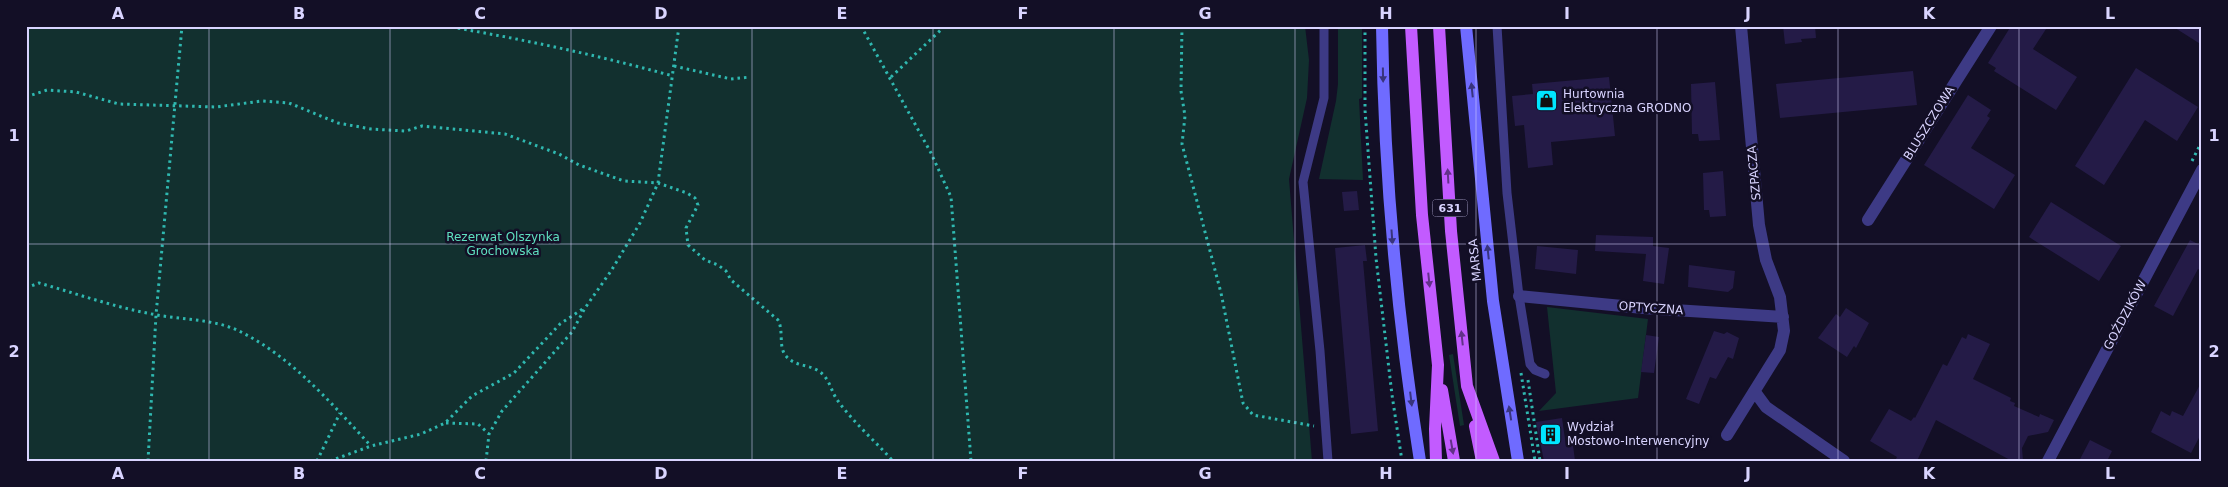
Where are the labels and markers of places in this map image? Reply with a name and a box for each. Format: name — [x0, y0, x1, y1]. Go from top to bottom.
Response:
place label: Hurtownia Elektryczna GRODNO — [1563, 87, 1691, 115]
shop icon: Hurtownia Elektryczna GRODNO — [1535, 89, 1559, 113]
place label: Wydział Mostowo-Interwencyjny — [1567, 420, 1709, 448]
building icon: Wydział Mostowo-Interwencyjny — [1539, 422, 1563, 446]

